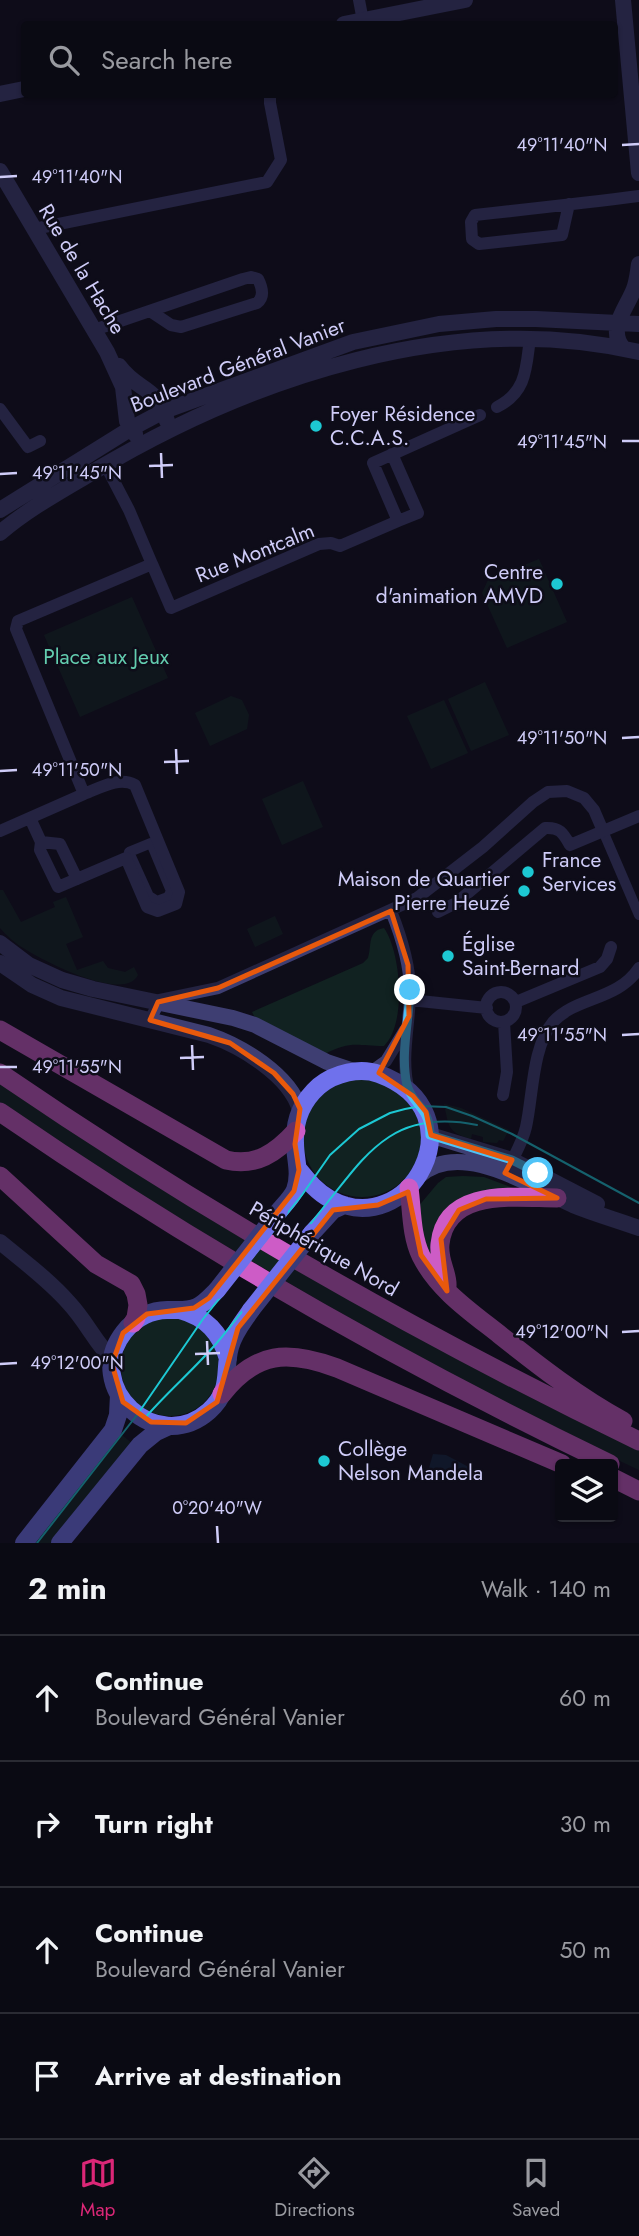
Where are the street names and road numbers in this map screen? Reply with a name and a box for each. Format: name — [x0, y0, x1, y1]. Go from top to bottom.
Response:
street label: Rue de la Hache — [31, 198, 133, 340]
street label: Boulevard Général Vanier — [126, 310, 351, 420]
street label: Rue Montcalm — [191, 516, 319, 590]
street label: Périphérique Nord — [244, 1194, 404, 1304]

